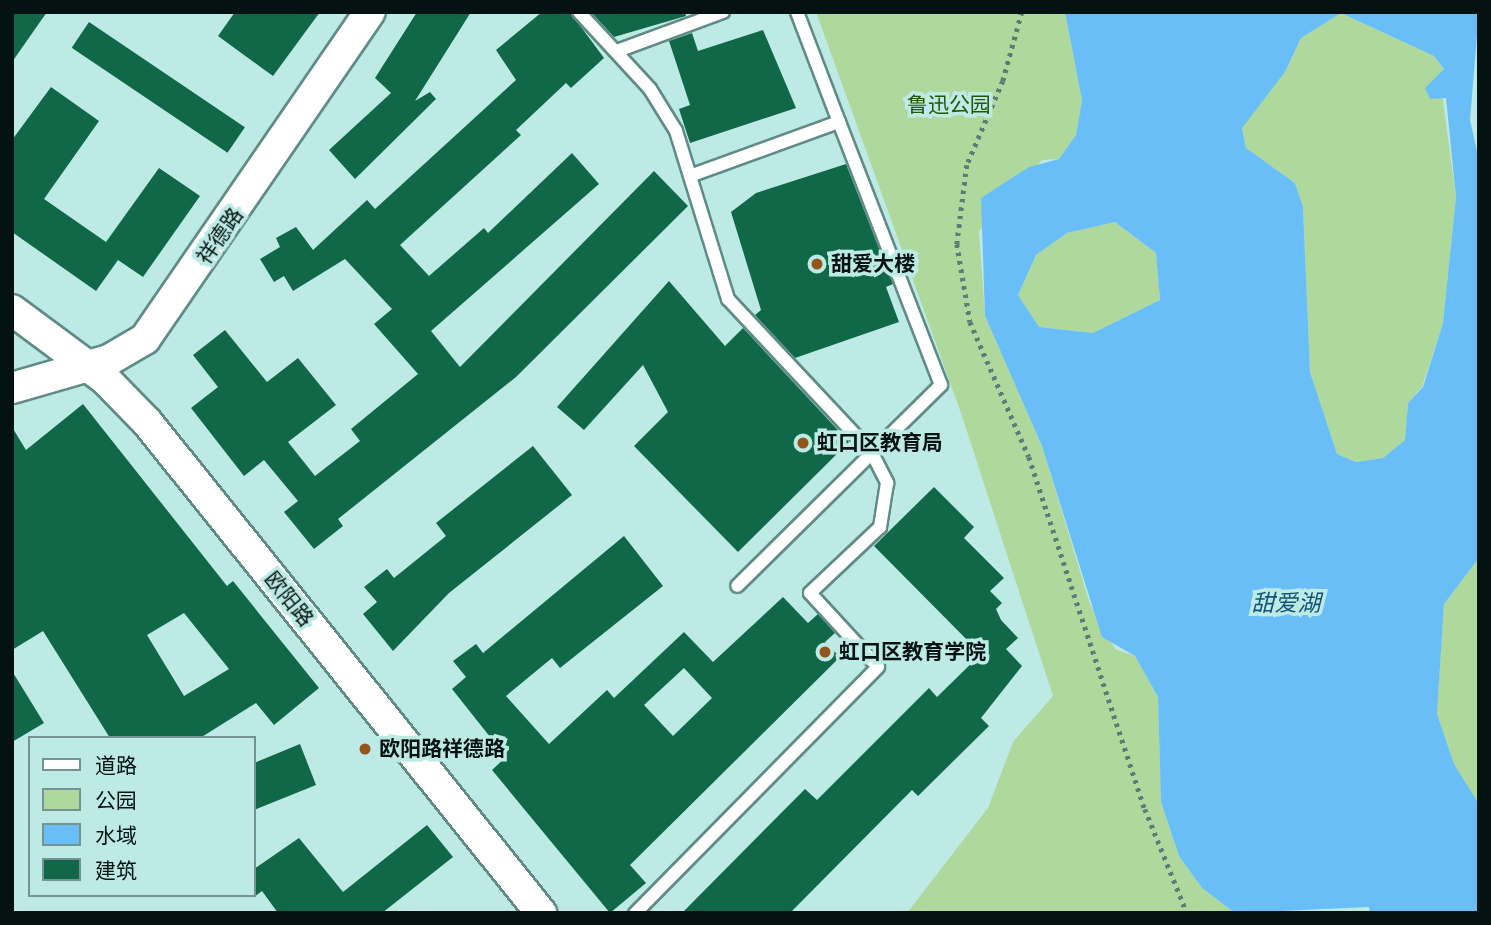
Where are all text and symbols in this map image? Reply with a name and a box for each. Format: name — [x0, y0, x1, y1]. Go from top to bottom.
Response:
park label: 鲁迅公园 — [907, 92, 991, 118]
street label: 祥德路 — [192, 203, 248, 269]
place label: 甜爱大楼 — [831, 251, 915, 277]
marker: 甜爱大楼 — [809, 256, 825, 272]
place label: 虹口区教育局 — [817, 430, 943, 456]
marker: 虹口区教育局 — [795, 435, 811, 451]
street label: 欧阳路 — [259, 567, 319, 631]
water label: 甜爱湖 — [1252, 590, 1320, 618]
place label: 虹口区教育学院 — [839, 639, 986, 665]
marker: 虹口区教育学院 — [817, 644, 833, 660]
legend — [28, 736, 256, 897]
place label: 欧阳路祥德路 — [379, 736, 505, 762]
marker: 欧阳路祥德路 — [357, 741, 373, 757]
text: 道路 — [95, 752, 137, 780]
text: 公园 — [95, 787, 137, 815]
text: 水域 — [95, 822, 137, 850]
text: 建筑 — [95, 857, 137, 885]

